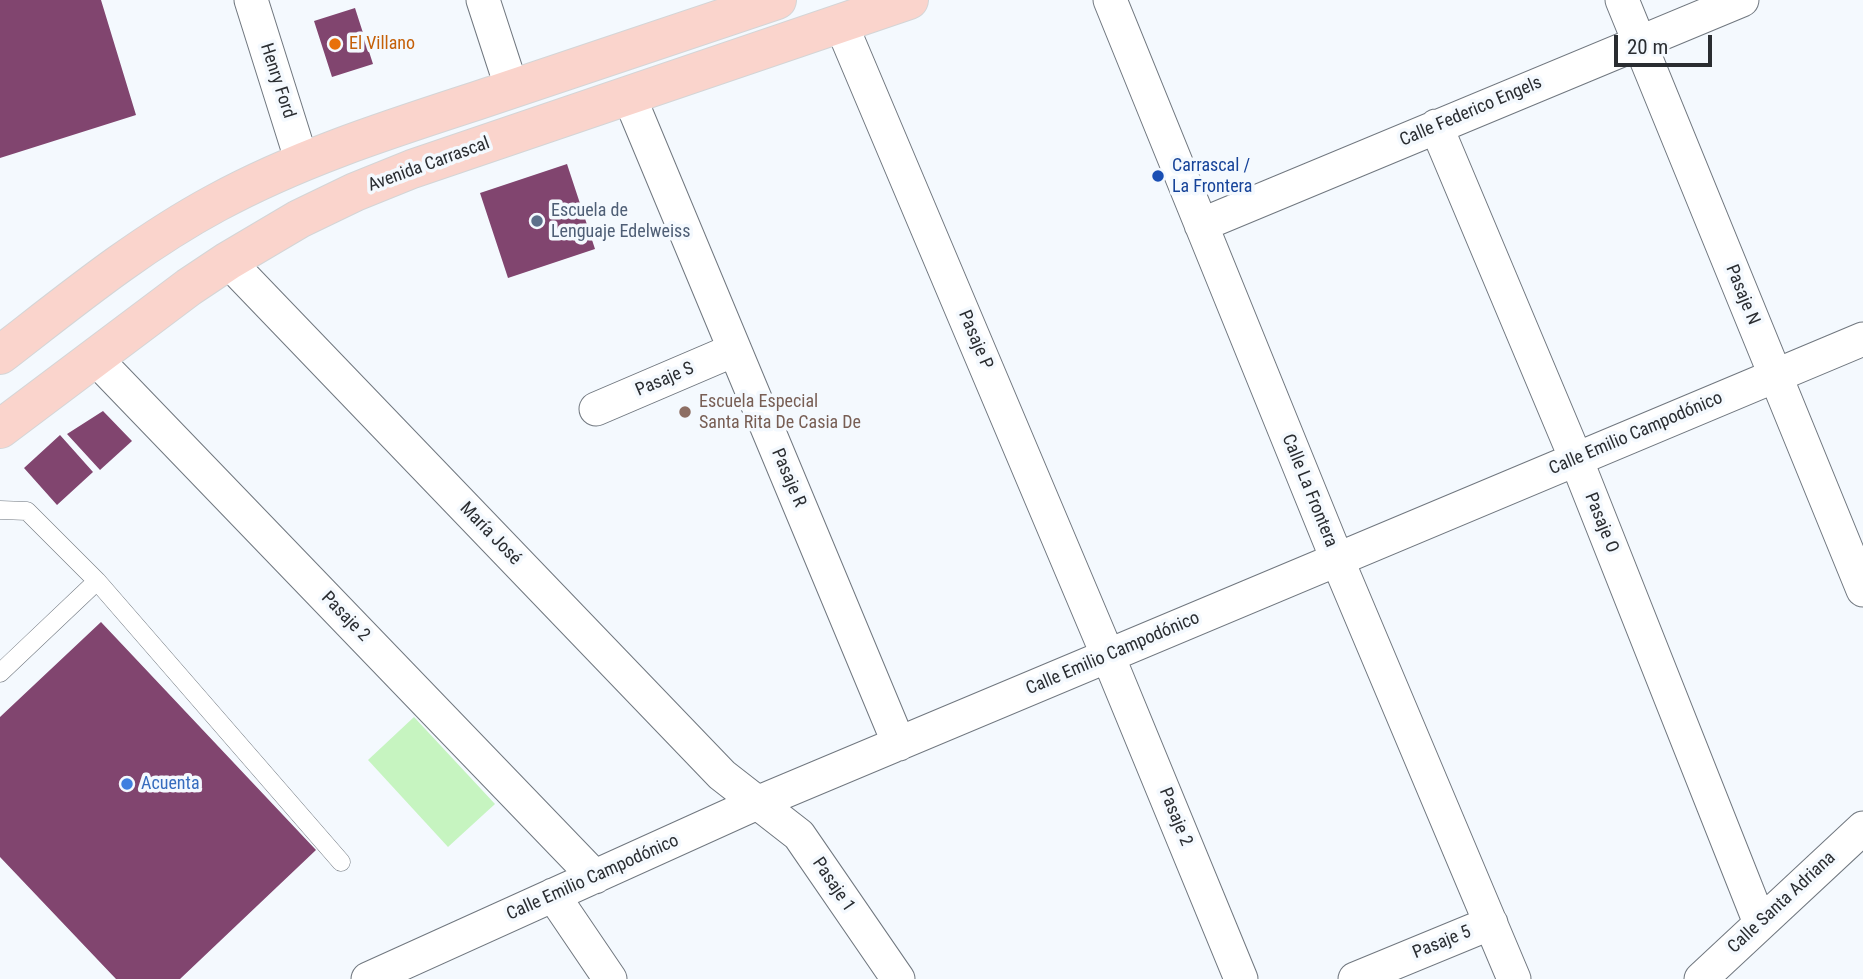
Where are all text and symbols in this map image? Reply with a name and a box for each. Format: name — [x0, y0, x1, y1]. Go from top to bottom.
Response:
scale bar — [1618, 21, 1716, 65]
place label: El Villano — [349, 33, 415, 55]
text: 20 m — [1627, 35, 1668, 59]
marker: El Villano — [327, 36, 343, 52]
street label: Henry Ford — [255, 41, 299, 121]
street label: Calle Federico Engels — [1397, 72, 1545, 152]
street label: Avenida Carrascal — [365, 133, 493, 197]
place label: Carrascal / La Frontera — [1172, 155, 1252, 198]
marker: Carrascal / La Frontera — [1150, 168, 1166, 184]
place label: Escuela de Lenguaje Edelweiss — [551, 200, 690, 242]
marker: Escuela de Lenguaje Edelweiss — [529, 213, 545, 229]
street label: Pasaje N — [1720, 262, 1764, 328]
street label: Pasaje P — [953, 307, 997, 373]
street label: Pasaje S — [633, 358, 697, 402]
street label: Calle Emilio Campodónico — [1546, 388, 1726, 480]
place label: Escuela Especial Santa Rita De Casia De — [699, 391, 861, 434]
marker: Escuela Especial Santa Rita De Casia De — [677, 404, 693, 420]
street label: Calle La Frontera — [1277, 431, 1341, 551]
street label: Pasaje R — [766, 445, 810, 511]
street label: Pasaje O — [1579, 490, 1623, 556]
street label: María José — [455, 498, 525, 570]
street label: Pasaje 2 — [316, 588, 374, 646]
street label: Calle Emilio Campodónico — [1023, 608, 1203, 700]
place label: Acuenta — [141, 773, 200, 795]
marker: Acuenta — [119, 776, 135, 792]
street label: Pasaje 2 — [1154, 785, 1196, 849]
street label: Calle Emilio Campodónico — [504, 830, 682, 926]
street label: Calle Santa Adriana — [1724, 848, 1840, 958]
street label: Pasaje 1 — [807, 854, 859, 916]
street label: Pasaje 5 — [1410, 922, 1474, 964]

